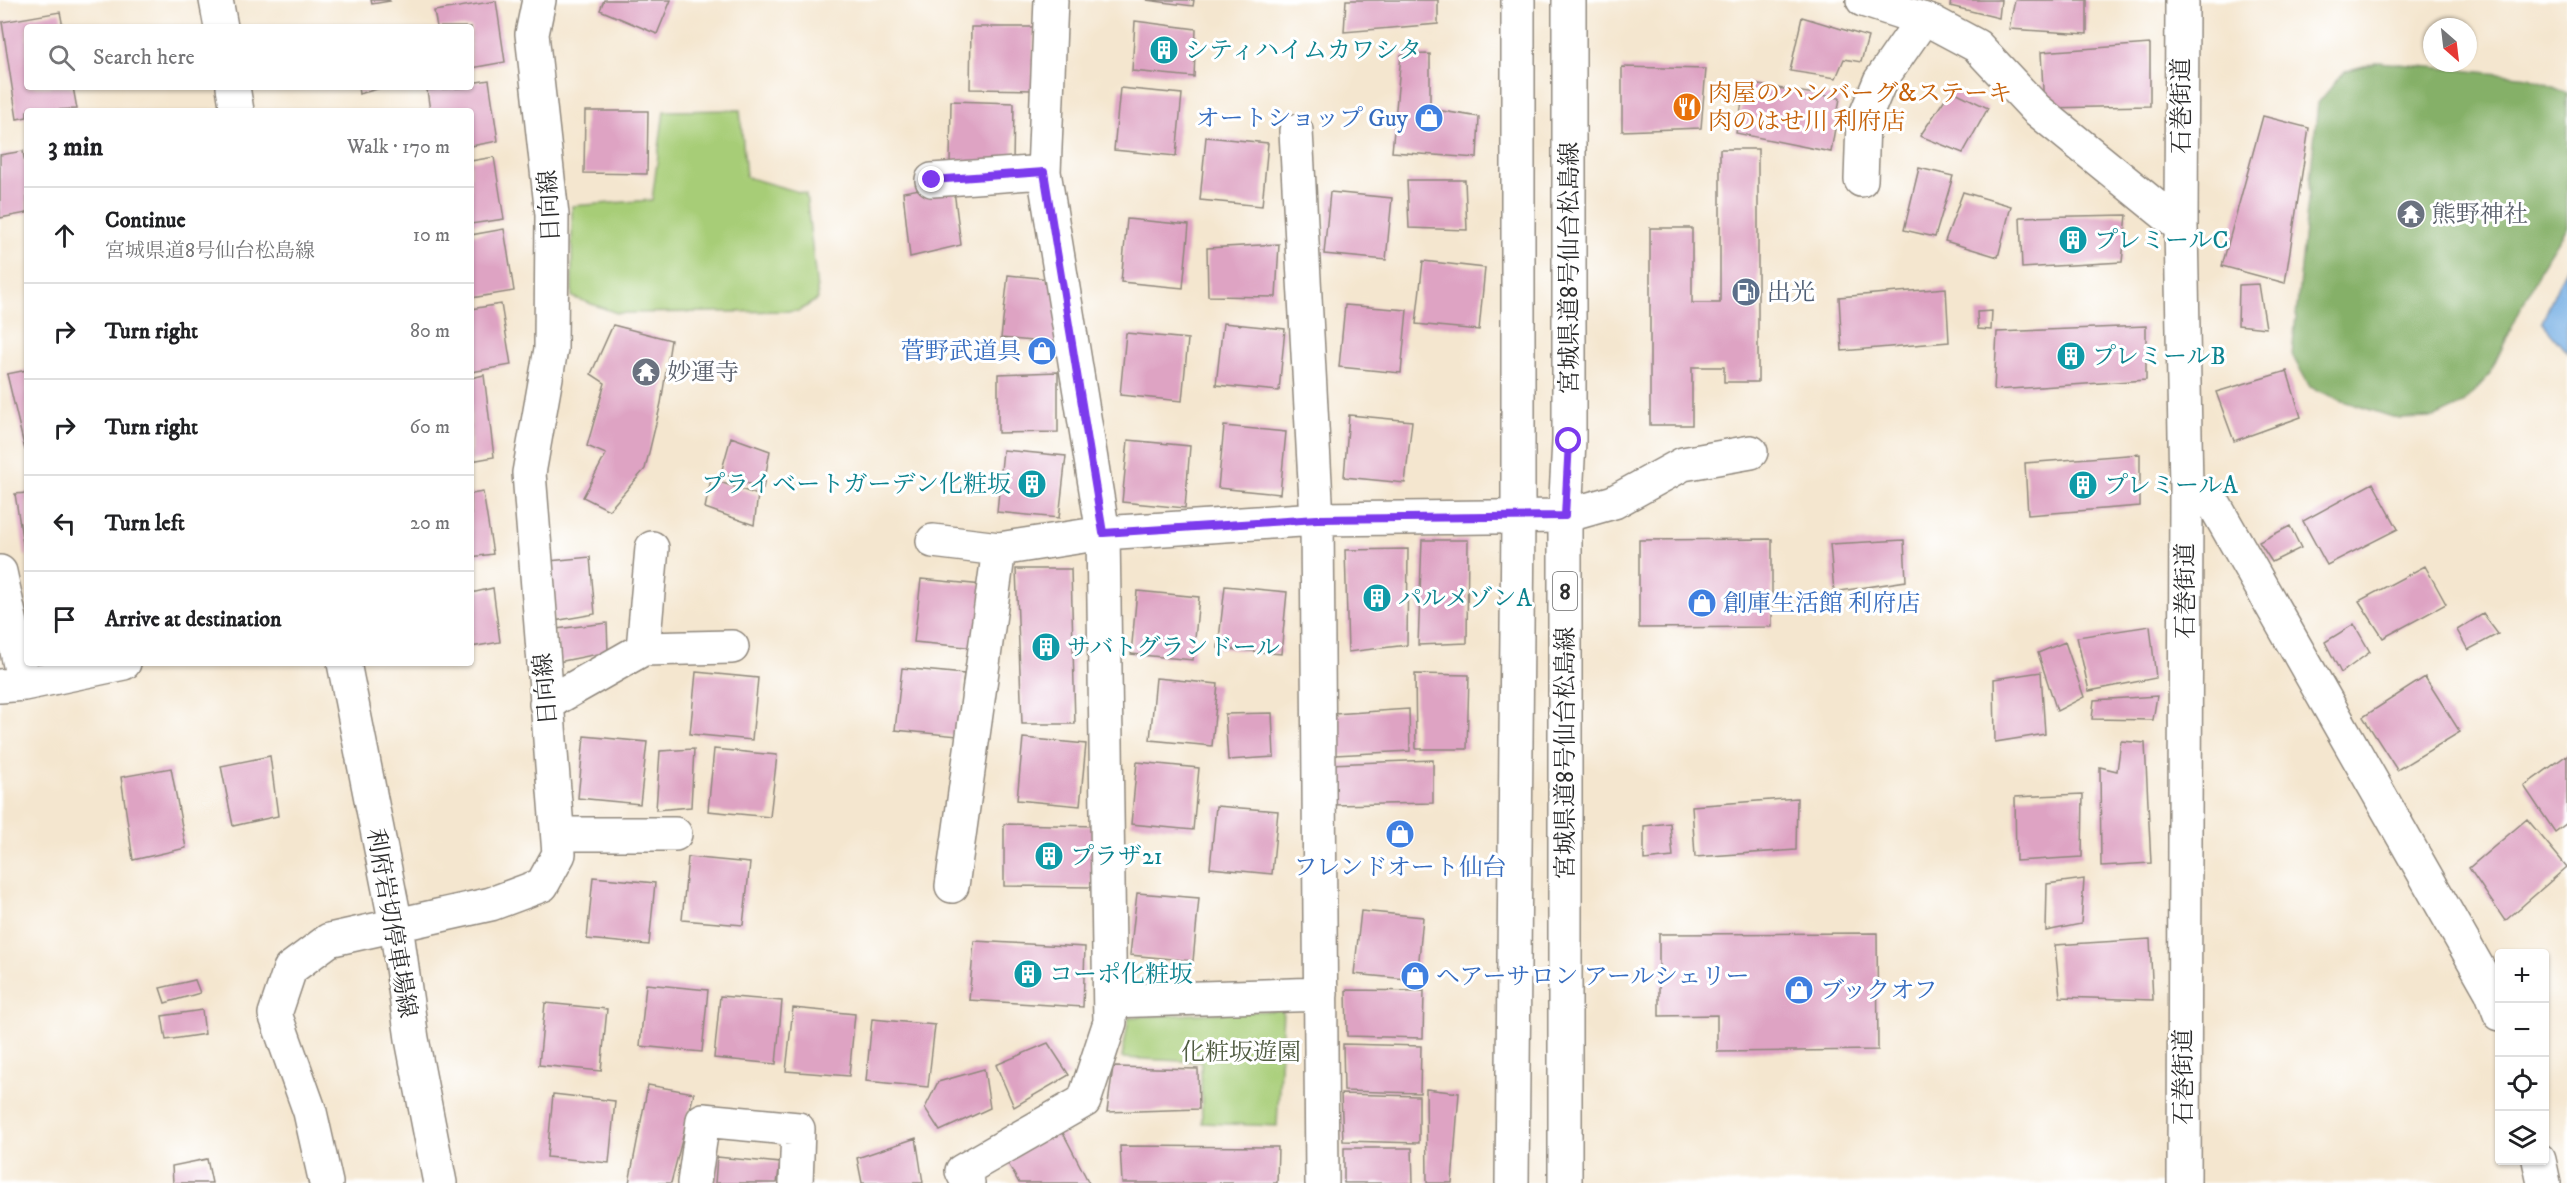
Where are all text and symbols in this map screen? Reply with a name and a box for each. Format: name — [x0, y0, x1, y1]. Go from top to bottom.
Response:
north arrow — [2423, 18, 2477, 72]
search box — [24, 24, 474, 90]
building icon: シティハイムカワシタ — [1148, 34, 1180, 66]
place label: シティハイムカワシタ — [1185, 36, 1422, 66]
icon: search — [45, 41, 78, 74]
text: Search here — [93, 44, 195, 71]
street label: 石巻街道 — [2167, 58, 2197, 154]
place label: 肉屋のハンバーグ&ステーキ 肉のはせ川 利府店 — [1708, 79, 2012, 137]
restaurant icon: 肉屋のハンバーグ&ステーキ 肉のはせ川 利府店 — [1671, 91, 1703, 123]
shop icon: オートショップ Guy — [1413, 102, 1445, 134]
place label: オートショップ Guy — [1196, 104, 1409, 134]
text: 3 min — [48, 131, 103, 164]
text: Walk · 170 m — [347, 135, 450, 160]
street label: 宮城県道8号仙台松島線 — [1555, 142, 1585, 394]
route end — [918, 166, 944, 192]
street label: 日向線 — [533, 169, 567, 243]
temple icon: 熊野神社 — [2395, 198, 2427, 230]
place label: 熊野神社 — [2432, 200, 2528, 230]
text: Continue — [105, 207, 186, 234]
icon: ahead — [48, 219, 81, 252]
text: 10 m — [413, 223, 450, 248]
building icon: プレミールC — [2057, 224, 2089, 256]
place label: プレミールC — [2094, 226, 2229, 256]
text: 宮城県道8号仙台松島線 — [105, 239, 315, 264]
fuel station icon: 出光 — [1730, 276, 1762, 308]
place label: 出光 — [1767, 278, 1815, 308]
icon: right — [48, 315, 81, 348]
text: Turn right — [105, 318, 198, 345]
text: 80 m — [410, 319, 450, 344]
shop icon: 菅野武道具 — [1026, 335, 1058, 367]
place label: 菅野武道具 — [901, 337, 1021, 367]
building icon: プレミールB — [2055, 340, 2087, 372]
place label: プレミールB — [2092, 342, 2226, 372]
temple icon: 妙運寺 — [630, 356, 662, 388]
place label: 妙運寺 — [667, 358, 739, 388]
icon: right — [48, 411, 81, 444]
text: Turn right — [105, 414, 198, 441]
text: 60 m — [410, 415, 450, 440]
route start — [1555, 427, 1581, 453]
building icon: プライベートガーデン化粧坂 — [1016, 468, 1048, 500]
building icon: プレミールA — [2067, 469, 2099, 501]
place label: プライベートガーデン化粧坂 — [701, 470, 1011, 500]
place label: プレミールA — [2104, 471, 2239, 501]
icon: left — [48, 507, 81, 540]
text: Turn left — [105, 510, 185, 537]
text: 20 m — [410, 511, 450, 536]
street label: 石巻街道 — [2171, 543, 2201, 639]
road number: 8 — [1553, 572, 1577, 610]
building icon: パルメゾンA — [1361, 582, 1393, 614]
place label: パルメゾンA — [1398, 584, 1533, 614]
shop icon: 創庫生活館 利府店 — [1686, 587, 1718, 619]
place label: 創庫生活館 利府店 — [1723, 589, 1920, 619]
icon: arrive — [48, 603, 81, 636]
text: Arrive at destination — [105, 606, 282, 633]
street label: 宮城県道8号仙台松島線 — [1551, 627, 1581, 879]
building icon: サバトグランドール — [1030, 631, 1062, 663]
place label: サバトグランドール — [1067, 633, 1280, 663]
street label: 日向線 — [528, 652, 564, 726]
shop icon: フレンドオート仙台 — [1384, 818, 1416, 850]
street label: 利府岩切停車場線 — [360, 826, 422, 1020]
building icon: プラザ21 — [1033, 840, 1065, 872]
place label: プラザ21 — [1070, 842, 1163, 872]
place label: フレンドオート仙台 — [1293, 853, 1507, 883]
map controls — [2495, 949, 2549, 1165]
button: + — [2495, 949, 2549, 1003]
building icon: コーポ化粧坂 — [1012, 958, 1044, 990]
place label: コーポ化粧坂 — [1049, 960, 1193, 990]
shop icon: ヘアーサロン アールシェリー — [1399, 960, 1431, 992]
place label: ヘアーサロン アールシェリー — [1436, 962, 1749, 992]
shop icon: ブックオフ — [1783, 974, 1815, 1006]
place label: ブックオフ — [1820, 976, 1938, 1006]
button: − — [2495, 1003, 2549, 1057]
street label: 石巻街道 — [2169, 1029, 2199, 1125]
park label: 化粧坂遊園 — [1181, 1038, 1301, 1068]
button: locate — [2495, 1057, 2549, 1111]
button: layers — [2495, 1111, 2549, 1165]

